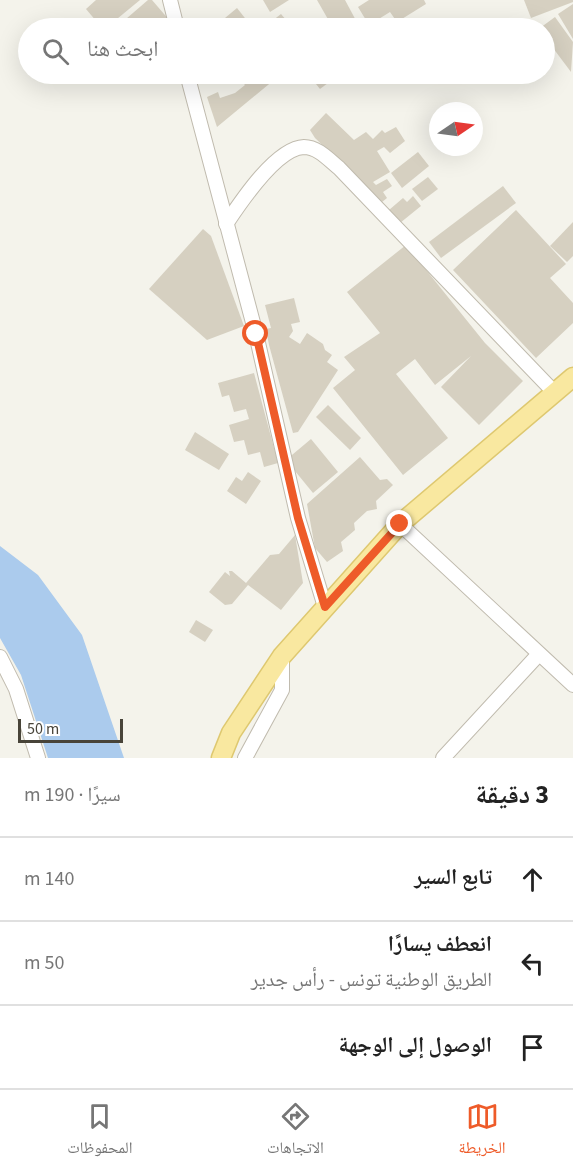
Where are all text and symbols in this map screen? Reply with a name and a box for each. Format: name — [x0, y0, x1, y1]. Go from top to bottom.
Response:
search box — [18, 18, 555, 84]
text: ابحث هنا — [87, 33, 158, 65]
icon: search — [39, 35, 72, 68]
north arrow — [429, 102, 483, 156]
route start — [242, 320, 268, 346]
route end — [386, 510, 412, 536]
scale bar — [18, 716, 123, 744]
text: 50 m — [27, 718, 59, 740]
text: 3 دقيقة — [475, 776, 549, 813]
text: سيرًا · 190 m — [24, 781, 121, 809]
text: تابع السير — [414, 861, 492, 893]
icon: ahead — [516, 863, 549, 896]
text: 140 m — [24, 865, 74, 893]
text: انعطف يسارًا — [388, 928, 492, 960]
icon: left — [516, 947, 549, 980]
text: 50 m — [24, 949, 64, 977]
text: الطريق الوطنية تونس - رأس جدير — [251, 966, 492, 994]
text: الوصول إلى الوجهة — [339, 1029, 492, 1061]
icon: arrive — [516, 1031, 549, 1064]
tab: المحفوظات — [67, 1100, 132, 1163]
tab: الاتجاهات — [267, 1100, 324, 1163]
tab: الخريطة — [459, 1100, 506, 1163]

